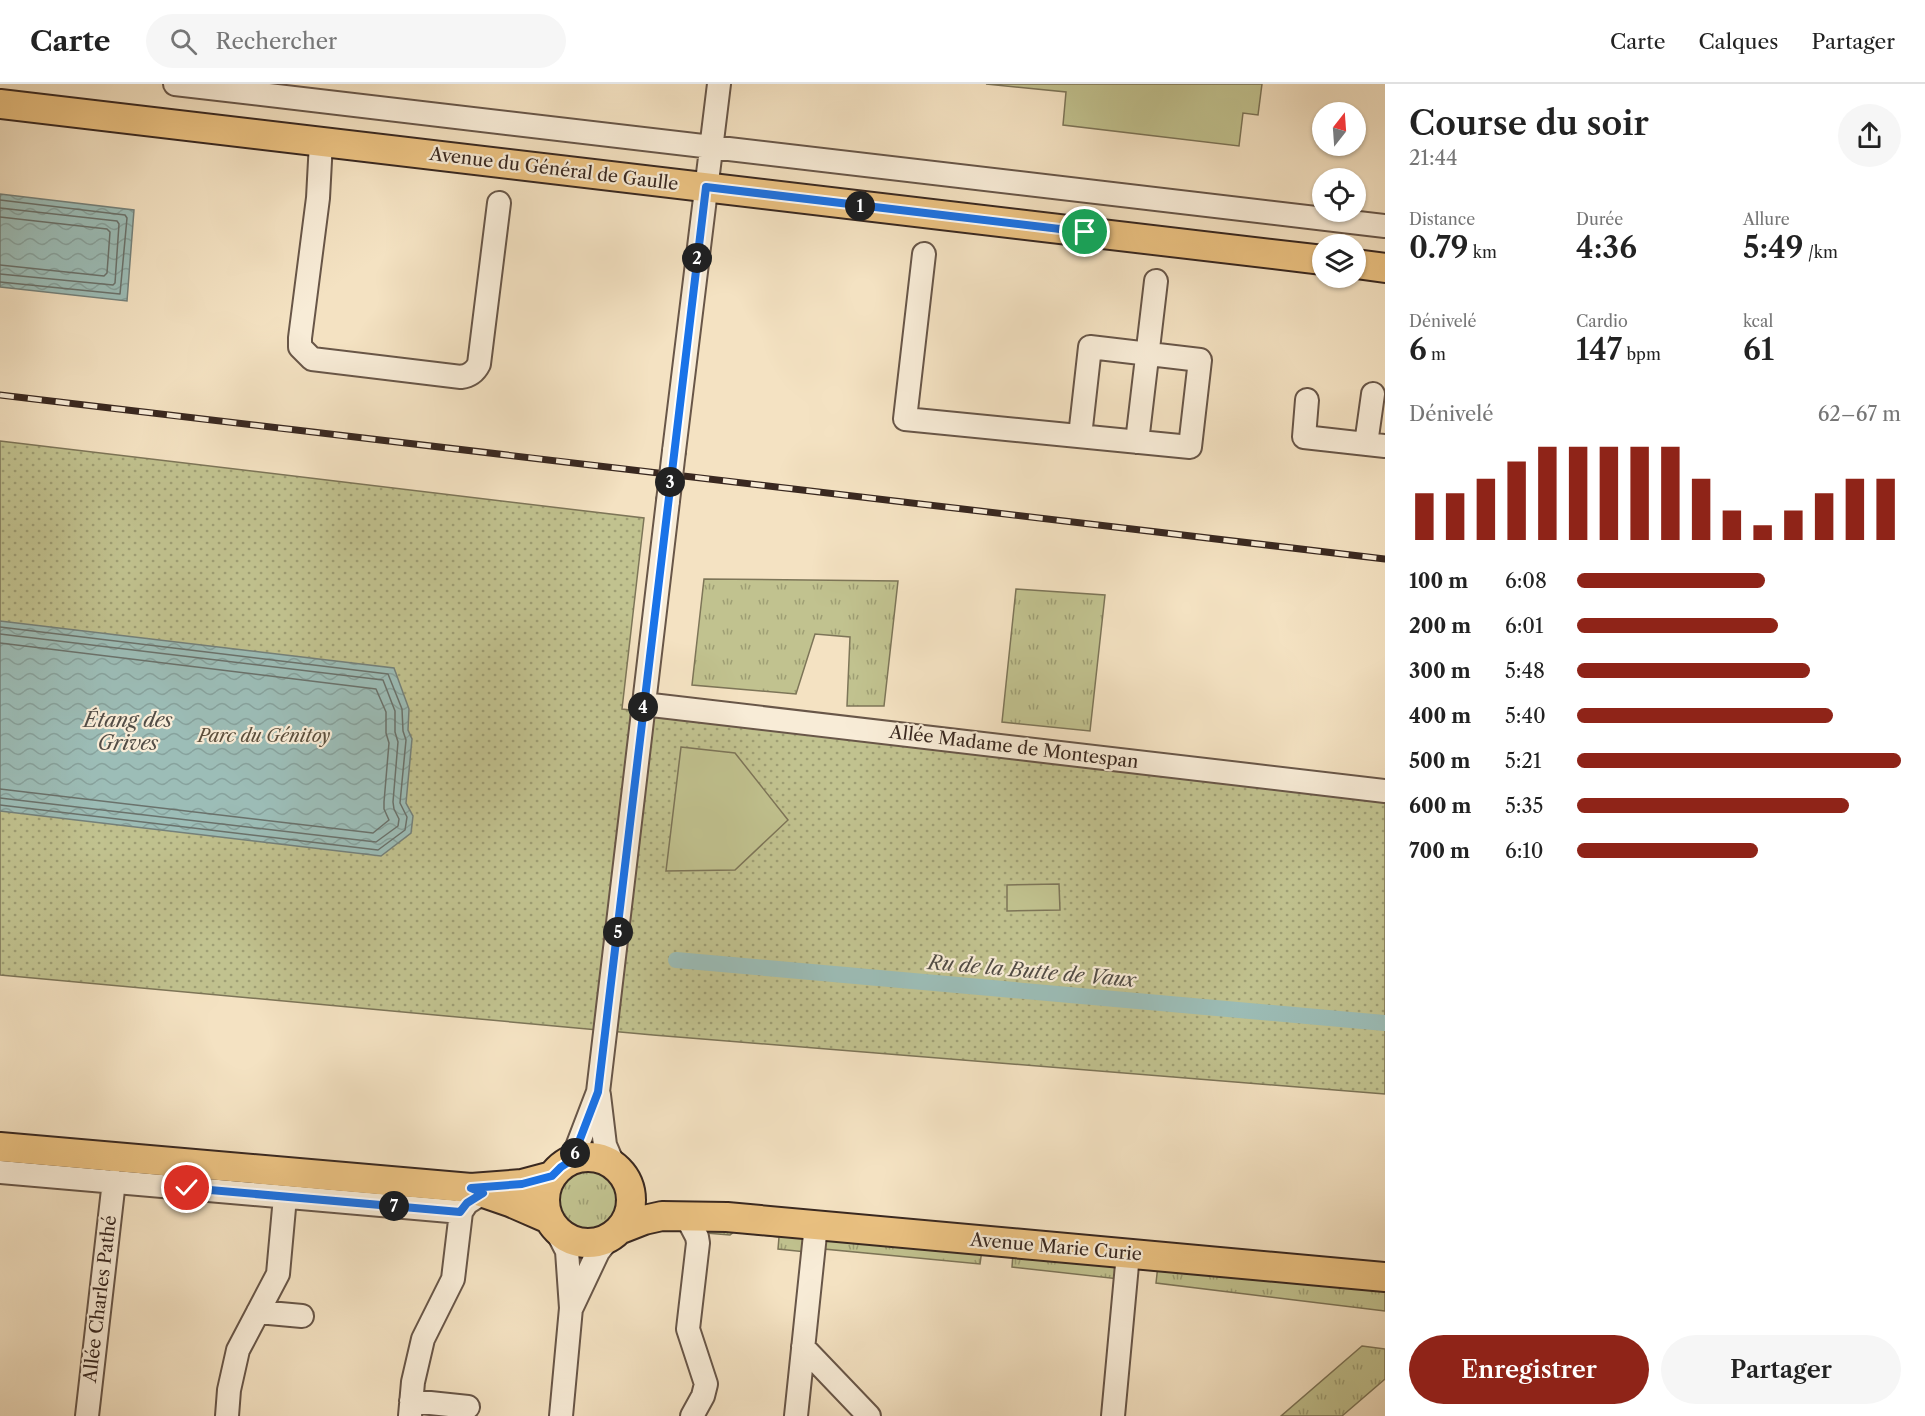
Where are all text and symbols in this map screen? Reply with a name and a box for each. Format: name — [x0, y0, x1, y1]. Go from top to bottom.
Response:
search box — [146, 14, 566, 68]
text: Carte — [30, 24, 110, 58]
icon: search — [167, 25, 200, 58]
text: Rechercher — [215, 28, 337, 55]
text: Carte — [1610, 29, 1665, 54]
text: Calques — [1698, 29, 1778, 54]
text: Partager — [1811, 29, 1895, 54]
north arrow — [1312, 102, 1366, 156]
map controls — [1312, 102, 1366, 288]
text: Course du soir — [1409, 103, 1649, 144]
button: share — [1838, 104, 1901, 167]
street label: Avenue du Général de Gaulle — [427, 143, 680, 195]
text: 21:44 — [1409, 146, 1458, 170]
button: locate — [1312, 168, 1366, 222]
pin: 1 — [845, 191, 875, 221]
text: 1 — [856, 196, 864, 216]
pin — [1059, 206, 1110, 257]
text: Distance — [1409, 209, 1475, 229]
text: Durée — [1576, 209, 1623, 229]
text: Allure — [1743, 209, 1790, 229]
icon: arrive — [1068, 215, 1101, 248]
text: 0.79 — [1409, 229, 1469, 266]
text: 4:36 — [1576, 229, 1637, 266]
text: 5:49 — [1743, 229, 1804, 266]
button: layers — [1312, 234, 1366, 288]
text: km — [1469, 242, 1497, 262]
text: /km — [1804, 242, 1838, 262]
pin: 2 — [682, 243, 712, 273]
text: 2 — [692, 248, 702, 268]
text: Dénivelé — [1409, 311, 1477, 331]
text: Cardio — [1576, 311, 1628, 331]
text: kcal — [1743, 311, 1773, 331]
text: 6 — [1409, 331, 1427, 368]
text: 147 — [1576, 331, 1622, 368]
text: 61 — [1743, 331, 1774, 368]
text: m — [1427, 344, 1446, 364]
text: bpm — [1622, 344, 1661, 364]
text: Dénivelé — [1409, 402, 1493, 426]
text: 62–67 m — [1818, 402, 1901, 426]
pin: 3 — [655, 467, 685, 497]
text: 3 — [665, 472, 675, 492]
text: 100 m — [1409, 569, 1468, 593]
text: 6:08 — [1505, 569, 1547, 593]
text: 200 m — [1409, 614, 1471, 638]
text: 6:01 — [1505, 614, 1543, 638]
text: 300 m — [1409, 659, 1471, 683]
text: 5:48 — [1505, 659, 1545, 683]
pin: 4 — [628, 692, 658, 722]
text: 4 — [638, 697, 648, 717]
text: 400 m — [1409, 704, 1471, 728]
text: 5:40 — [1505, 704, 1546, 728]
water label: Étang des Grives — [81, 707, 173, 755]
street label: Allée Madame de Montespan — [887, 721, 1140, 773]
park label: Parc du Génitoy — [196, 725, 330, 747]
text: 500 m — [1409, 749, 1470, 773]
text: 5:21 — [1505, 749, 1541, 773]
text: 600 m — [1409, 794, 1471, 818]
text: 5:35 — [1505, 794, 1543, 818]
text: 700 m — [1409, 839, 1470, 863]
text: 6:10 — [1505, 839, 1543, 863]
pin: 5 — [603, 917, 633, 947]
text: 5 — [614, 922, 622, 942]
water label: Ru de la Butte de Vaux — [925, 950, 1138, 992]
pin: 6 — [560, 1138, 590, 1168]
text: 6 — [570, 1143, 580, 1163]
pin — [161, 1162, 212, 1213]
icon: check — [170, 1171, 203, 1204]
pin: 7 — [379, 1191, 409, 1221]
text: 7 — [390, 1196, 398, 1216]
street label: Allée Charles Pathé — [79, 1214, 121, 1385]
street label: Avenue Marie Curie — [968, 1228, 1143, 1265]
button: Enregistrer — [1409, 1335, 1649, 1404]
button: Partager — [1661, 1335, 1901, 1404]

